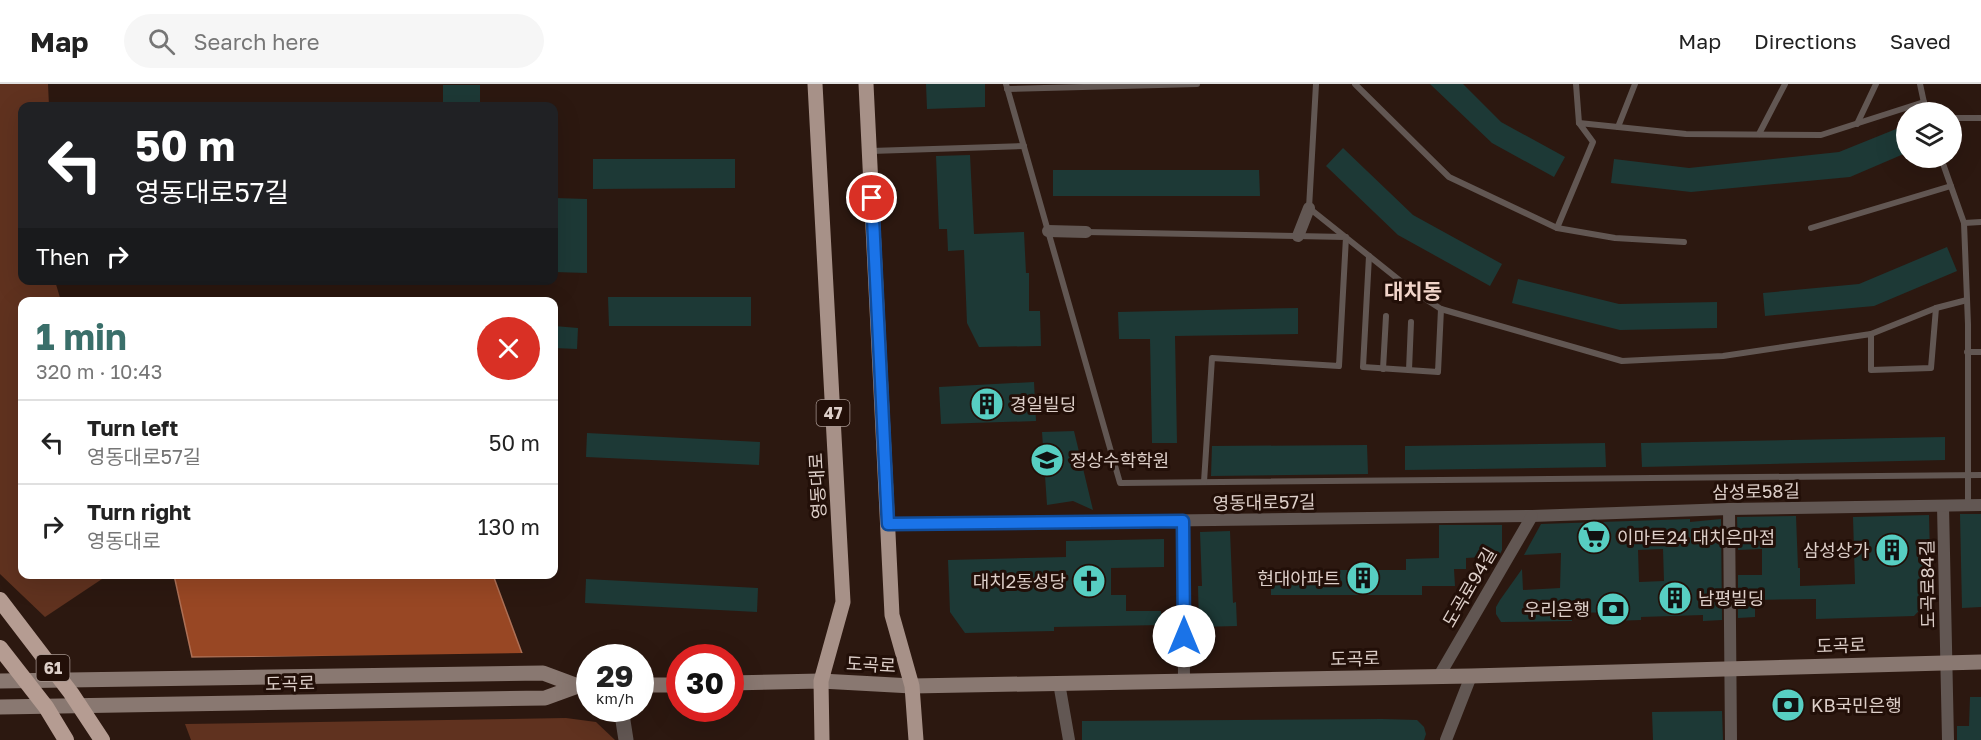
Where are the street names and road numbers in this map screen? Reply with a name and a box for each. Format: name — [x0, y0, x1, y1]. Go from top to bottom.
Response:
road number: 47 — [816, 400, 850, 426]
street label: 영동대로 — [804, 452, 830, 520]
street label: 삼성로58길 — [1712, 479, 1800, 503]
street label: 영동대로57길 — [1212, 490, 1316, 514]
street label: 도곡로84길 — [1915, 540, 1939, 628]
street label: 도곡로94길 — [1437, 543, 1501, 631]
street label: 도곡로 — [1816, 633, 1866, 657]
street label: 도곡로 — [1330, 647, 1380, 669]
street label: 도곡로 — [846, 652, 896, 676]
road number: 61 — [36, 655, 70, 681]
street label: 도곡로 — [265, 672, 315, 694]

